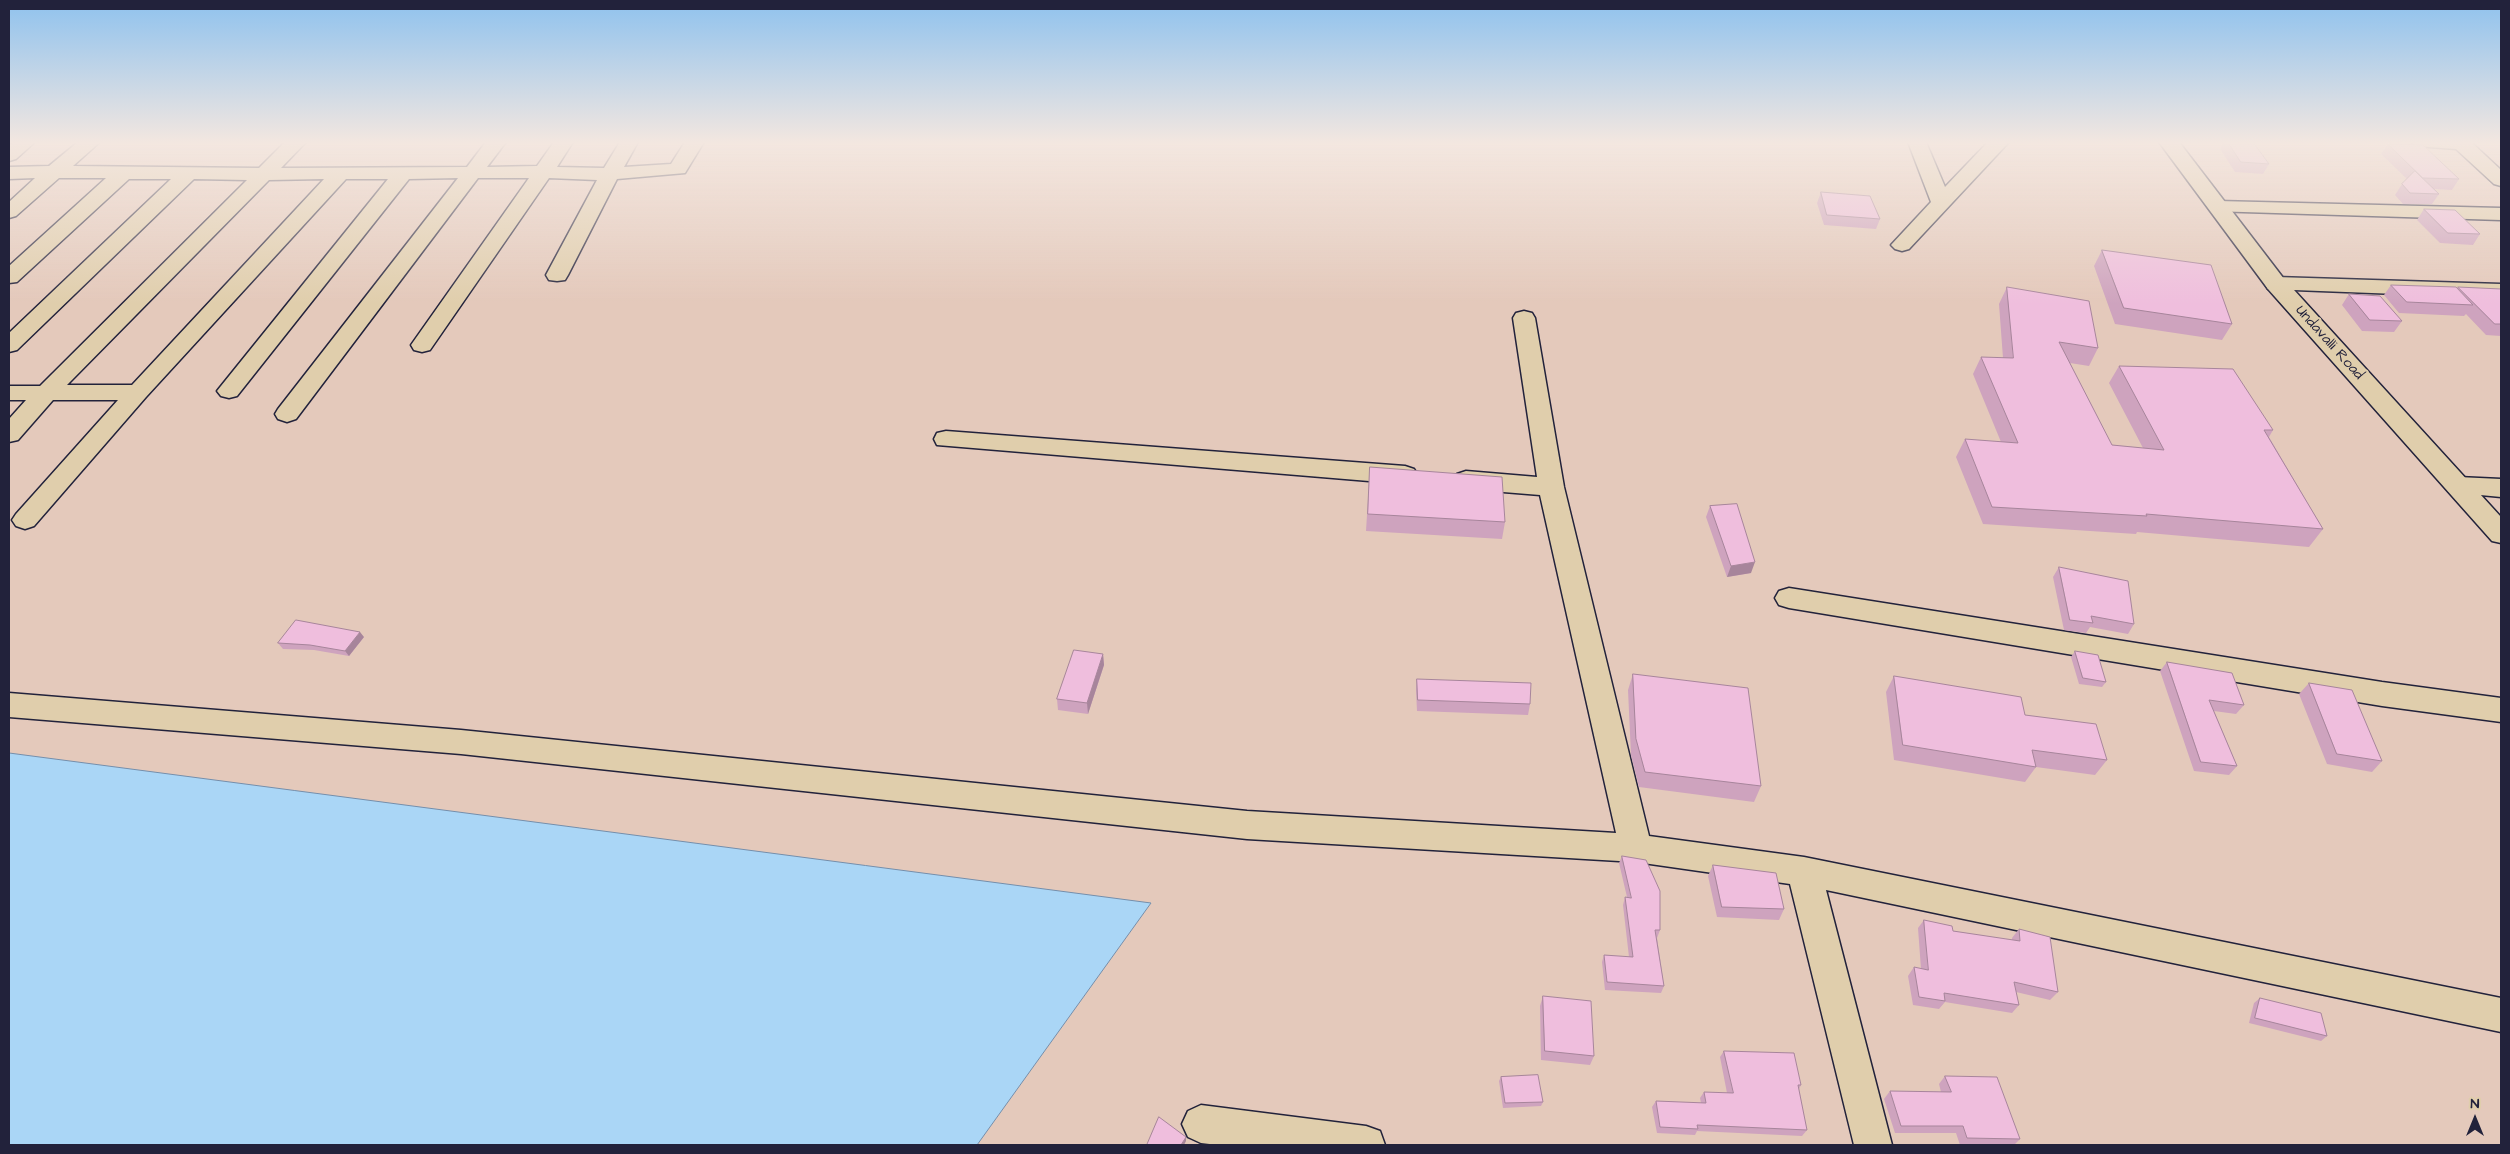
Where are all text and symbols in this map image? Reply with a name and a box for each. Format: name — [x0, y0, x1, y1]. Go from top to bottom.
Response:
street label: Undavalli Road — [2291, 302, 2367, 384]
north arrow — [2450, 1094, 2500, 1144]
text: N — [2471, 1094, 2479, 1114]

